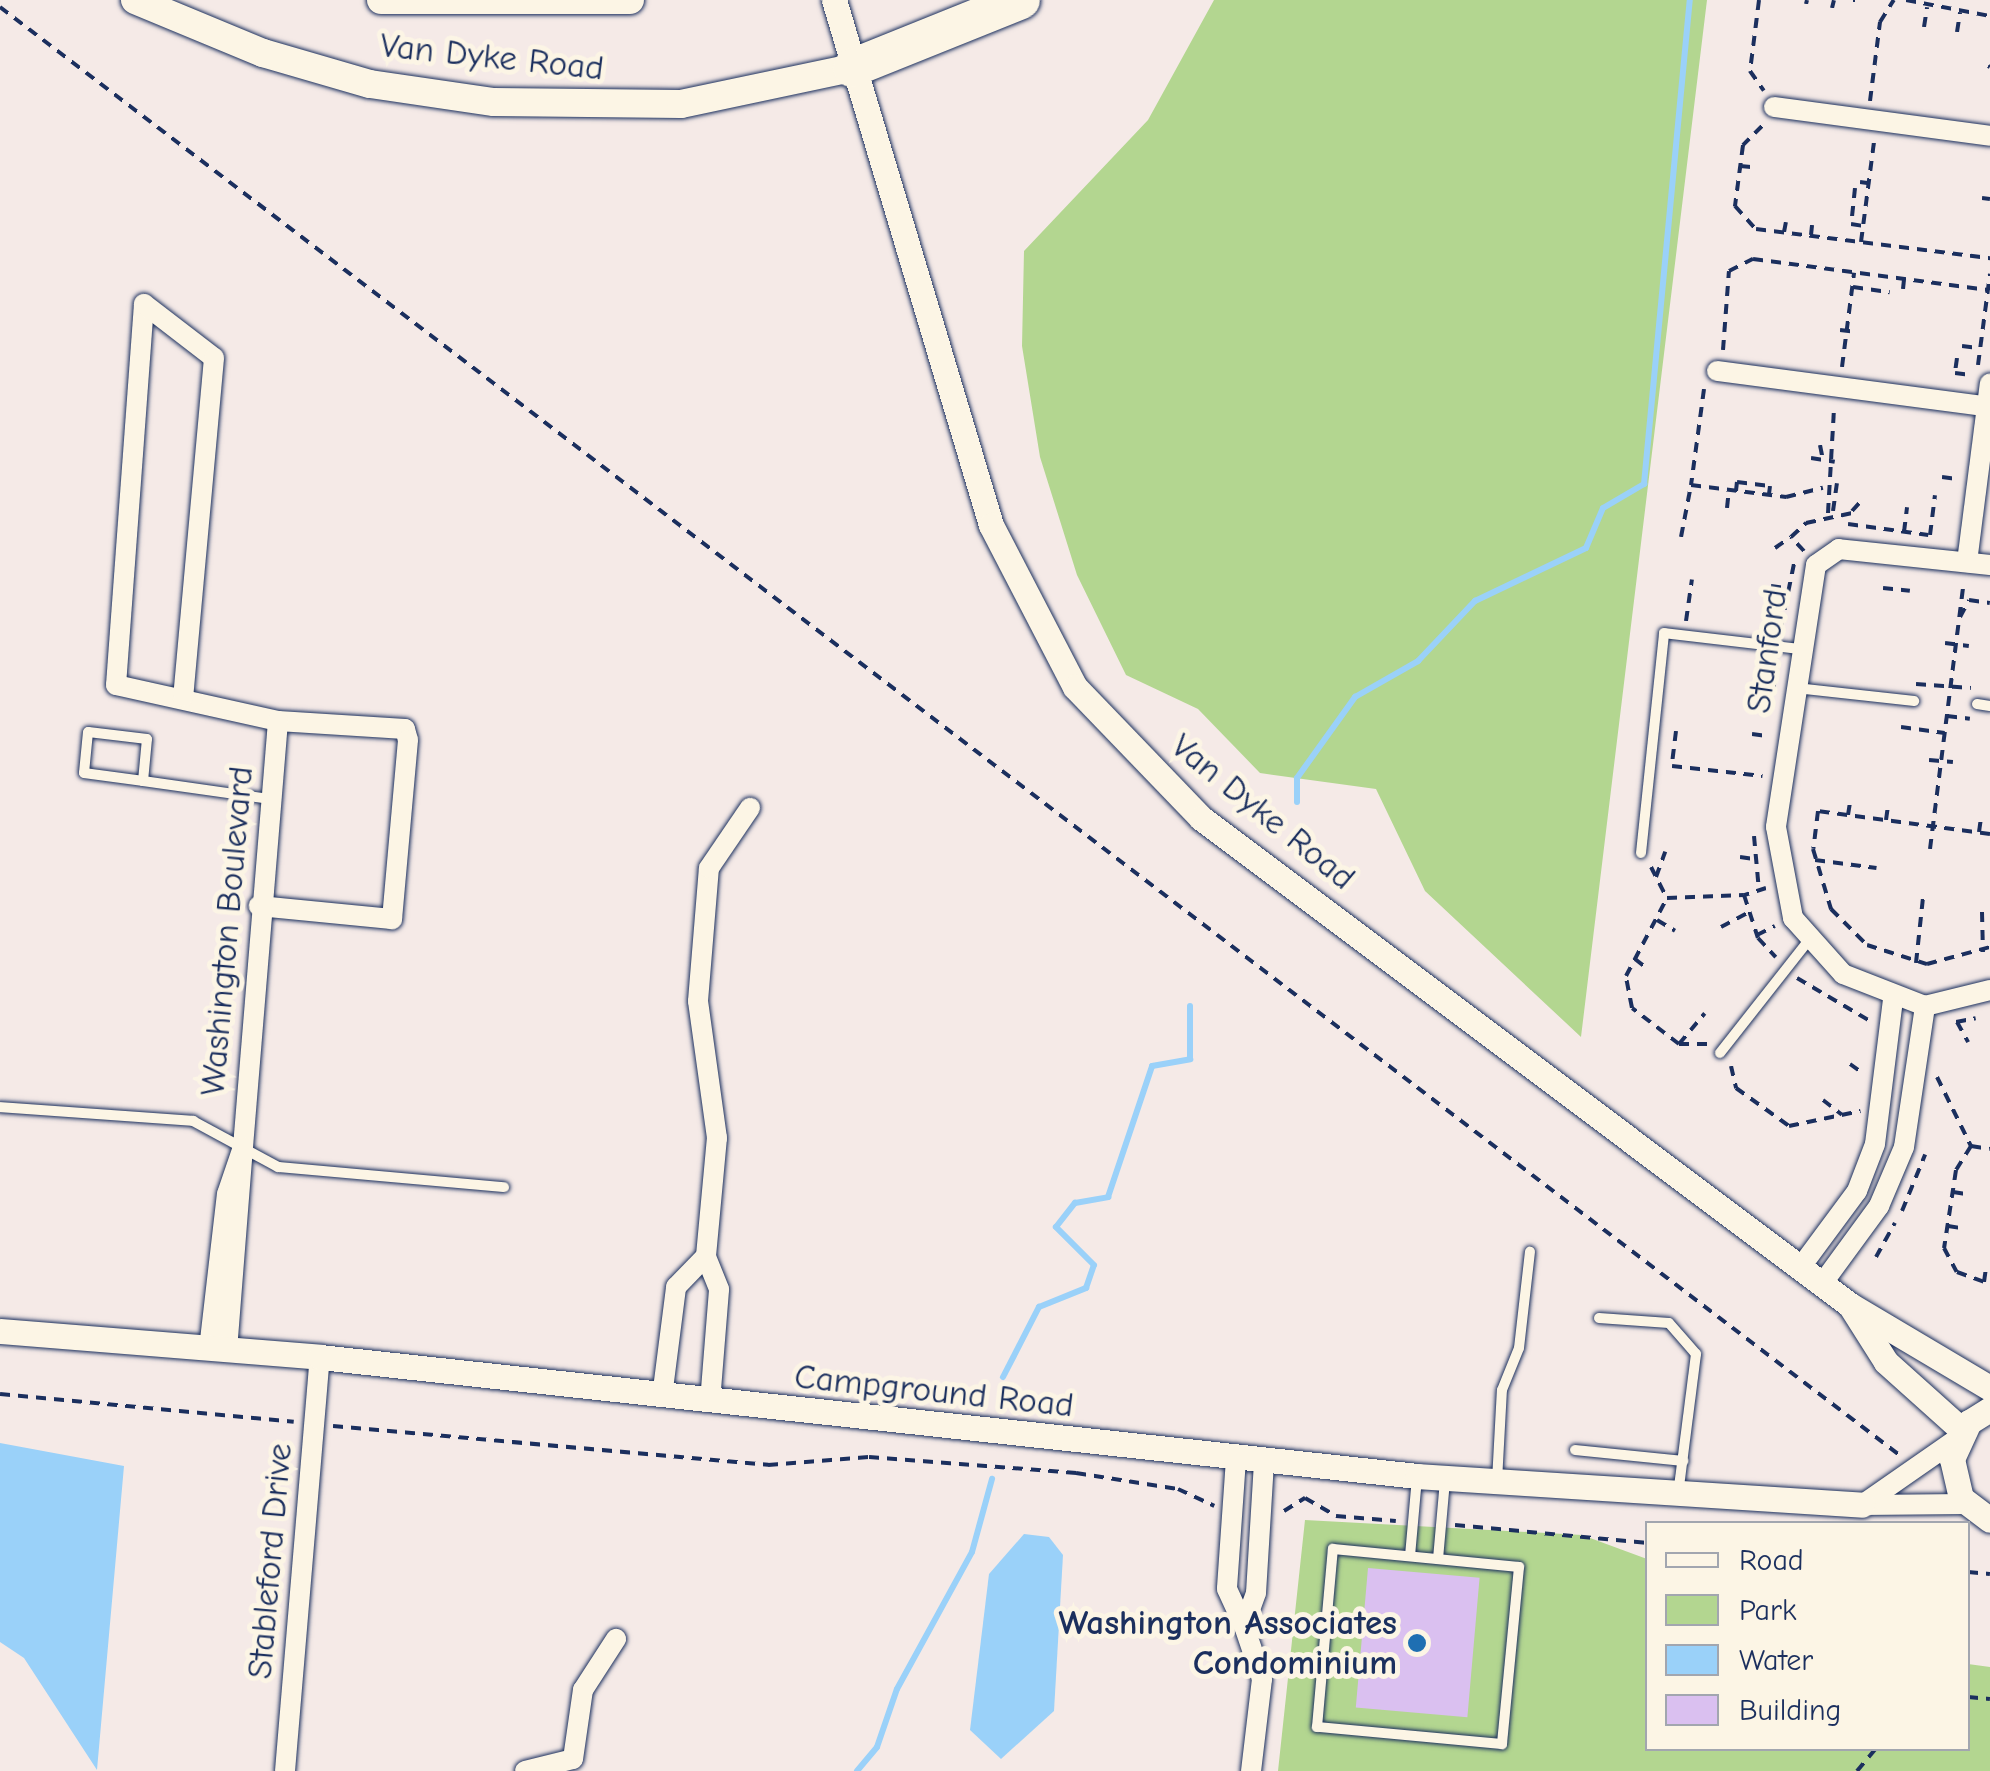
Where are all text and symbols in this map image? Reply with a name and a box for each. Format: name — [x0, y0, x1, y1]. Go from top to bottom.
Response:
street label: Van Dyke Road — [378, 24, 606, 90]
street label: Stanford — [1738, 586, 1796, 716]
street label: Van Dyke Road — [1163, 725, 1363, 899]
street label: Washington Boulevard — [192, 765, 262, 1097]
street label: Campground Road — [792, 1355, 1076, 1427]
street label: Stableford Drive — [239, 1441, 301, 1681]
legend — [1645, 1521, 1970, 1751]
text: Road — [1739, 1543, 1804, 1578]
text: Park — [1739, 1593, 1796, 1628]
place label: Washington Associates Condominium — [1058, 1602, 1397, 1684]
marker: Washington Associates Condominium — [1406, 1632, 1428, 1654]
text: Water — [1739, 1643, 1813, 1678]
text: Building — [1739, 1693, 1842, 1728]

